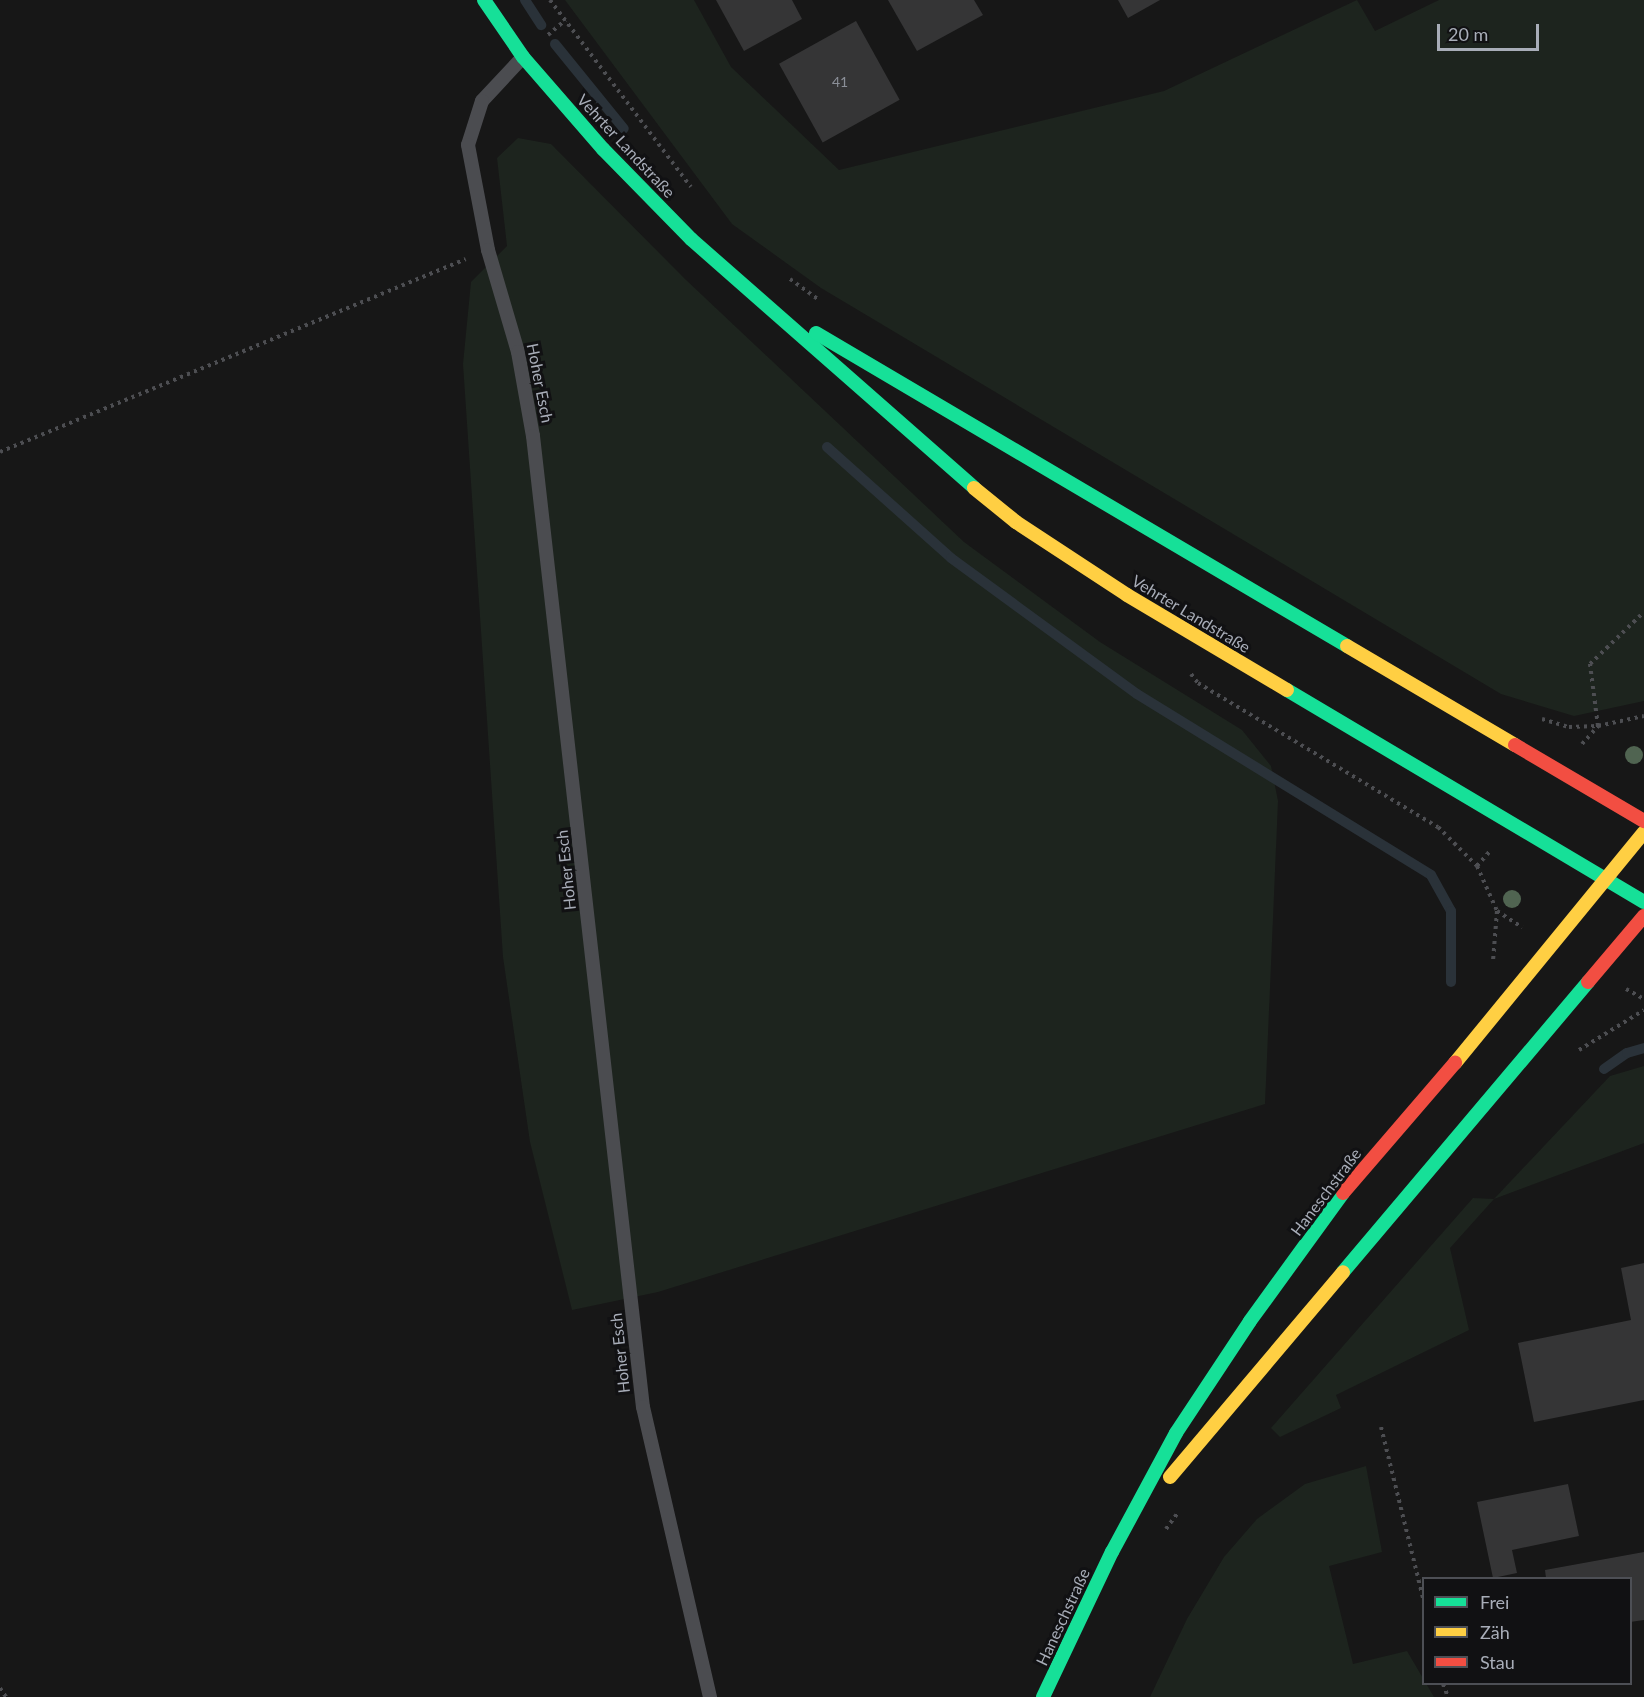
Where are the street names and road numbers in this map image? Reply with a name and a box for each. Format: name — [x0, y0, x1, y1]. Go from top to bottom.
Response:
street label: Vehrter Landstraße — [573, 90, 679, 202]
street label: Hoher Esch — [523, 341, 557, 425]
street label: Vehrter Landstraße — [1128, 571, 1254, 657]
street label: Hoher Esch — [552, 829, 580, 911]
street label: Haneschstraße — [1287, 1144, 1365, 1240]
street label: Hoher Esch — [606, 1312, 634, 1394]
street label: Haneschstraße — [1032, 1565, 1094, 1669]

